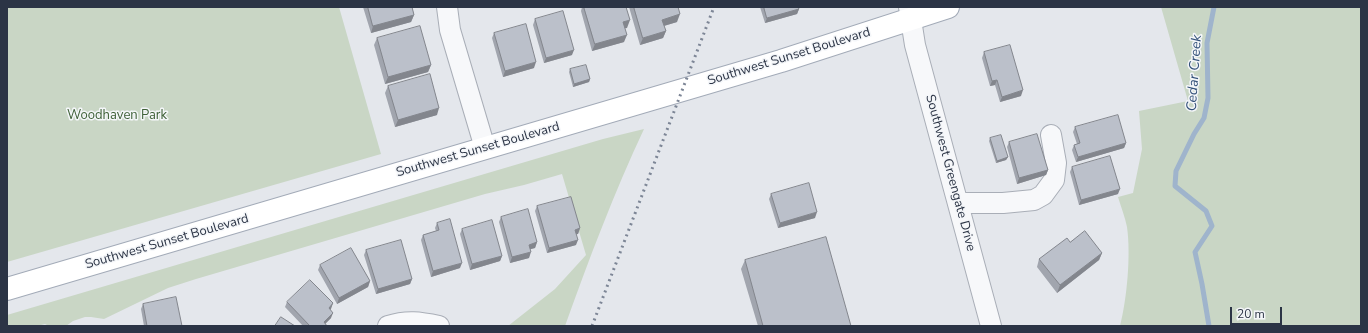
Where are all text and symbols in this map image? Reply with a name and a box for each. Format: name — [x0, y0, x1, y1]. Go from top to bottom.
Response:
street label: Southwest Sunset Boulevard — [706, 25, 872, 89]
water label: Cedar Creek — [1184, 34, 1206, 112]
street label: Southwest Greengate Drive — [922, 93, 978, 253]
park label: Woodhaven Park — [67, 108, 167, 124]
street label: Southwest Sunset Boulevard — [394, 119, 562, 181]
street label: Southwest Sunset Boulevard — [83, 211, 251, 273]
scale bar — [1232, 299, 1284, 325]
text: 20 m — [1237, 306, 1265, 322]

